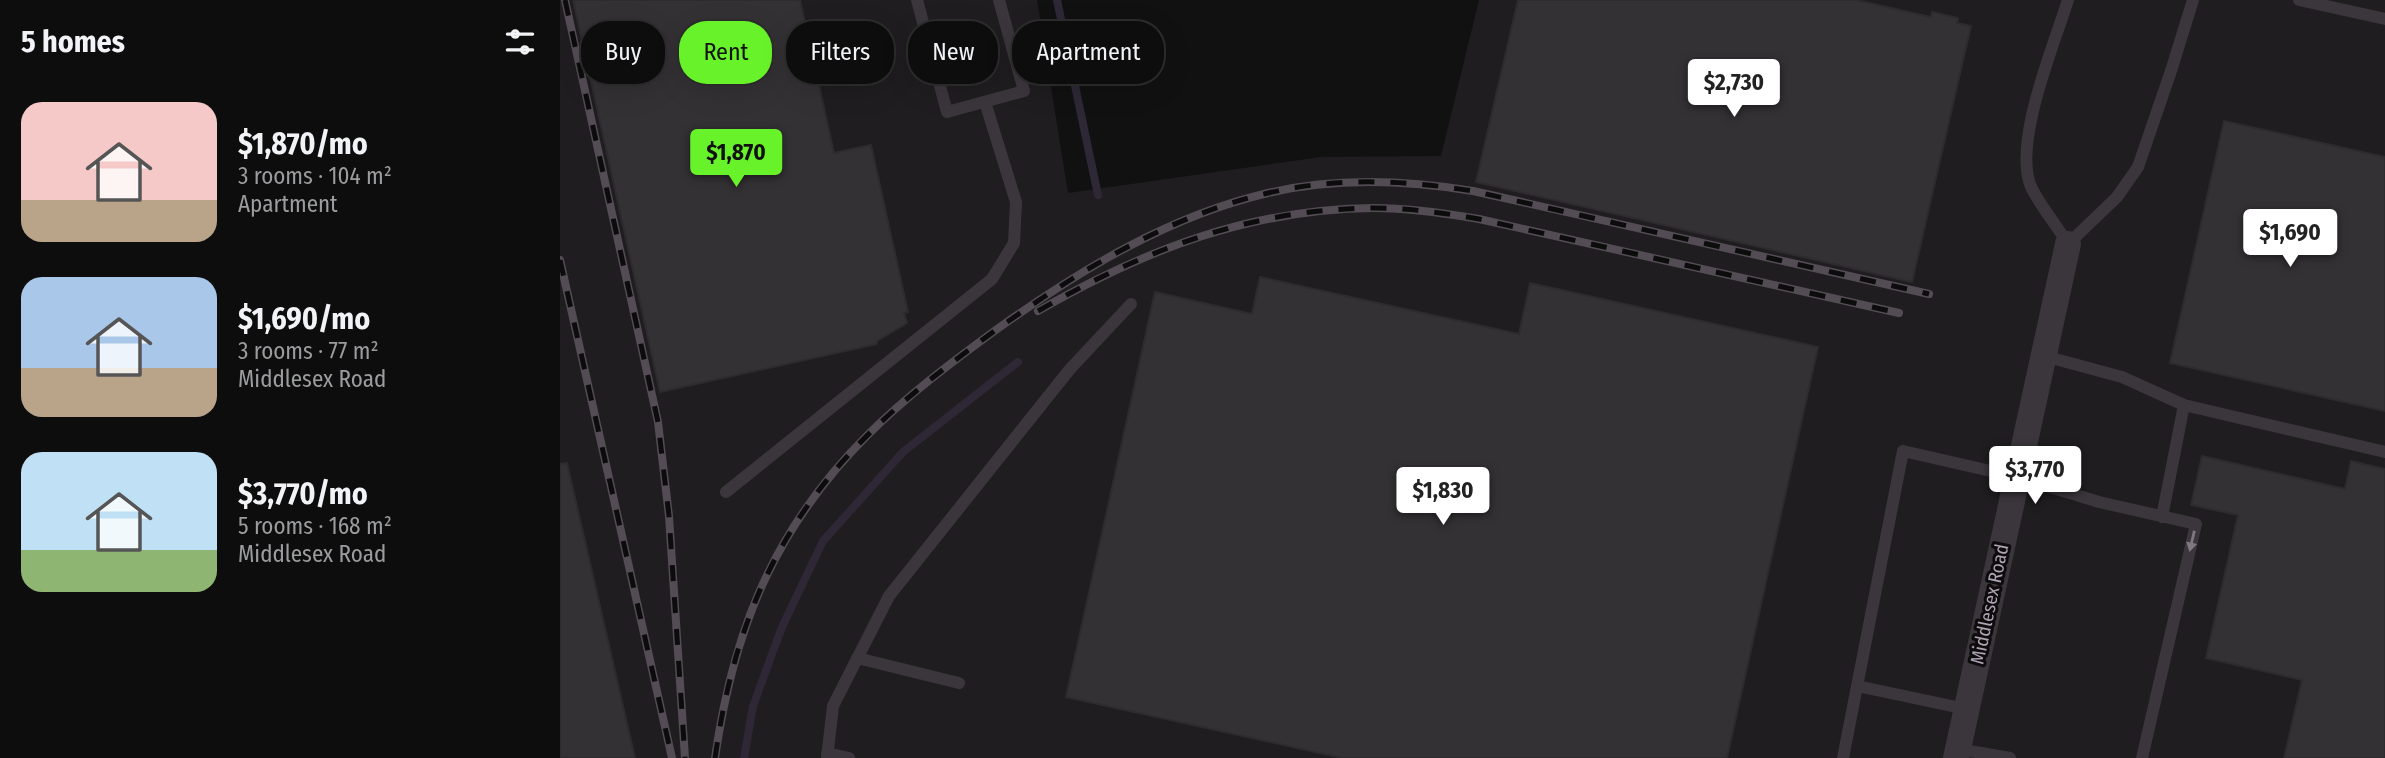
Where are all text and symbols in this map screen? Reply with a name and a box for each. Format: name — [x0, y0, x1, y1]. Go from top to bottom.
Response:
chip: Buy — [581, 21, 665, 84]
chip: Rent — [679, 21, 772, 84]
chip: Filters — [786, 21, 894, 84]
chip: New — [908, 21, 998, 84]
chip: Apartment — [1012, 21, 1164, 84]
icon: filters — [501, 23, 539, 61]
text: 5 homes — [21, 24, 125, 60]
pin: $2,730 — [1677, 60, 1791, 119]
text: $2,730 — [1704, 68, 1764, 96]
text: $1,870/mo — [238, 126, 368, 162]
icon: home — [77, 130, 161, 214]
pin: $1,870 — [679, 130, 793, 189]
text: $1,870 — [706, 138, 766, 166]
text: 3 rooms · 104 m² — [238, 162, 392, 190]
text: Apartment — [238, 190, 338, 218]
pin: $1,690 — [2233, 210, 2347, 269]
text: $1,690 — [2259, 218, 2321, 246]
text: $1,690/mo — [238, 301, 370, 337]
icon: home — [77, 305, 161, 389]
text: 3 rooms · 77 m² — [238, 337, 379, 365]
text: Middlesex Road — [238, 365, 386, 393]
pin: $3,770 — [1978, 447, 2092, 506]
text: $3,770 — [2005, 455, 2065, 483]
pin: $1,830 — [1386, 468, 1500, 527]
text: $3,770/mo — [238, 476, 368, 512]
text: $1,830 — [1412, 476, 1474, 504]
icon: home — [77, 480, 161, 564]
text: 5 rooms · 168 m² — [238, 512, 392, 540]
one-way arrow — [2186, 531, 2197, 553]
text: Middlesex Road — [238, 540, 386, 568]
street label: Middlesex Road — [1966, 542, 2013, 666]

